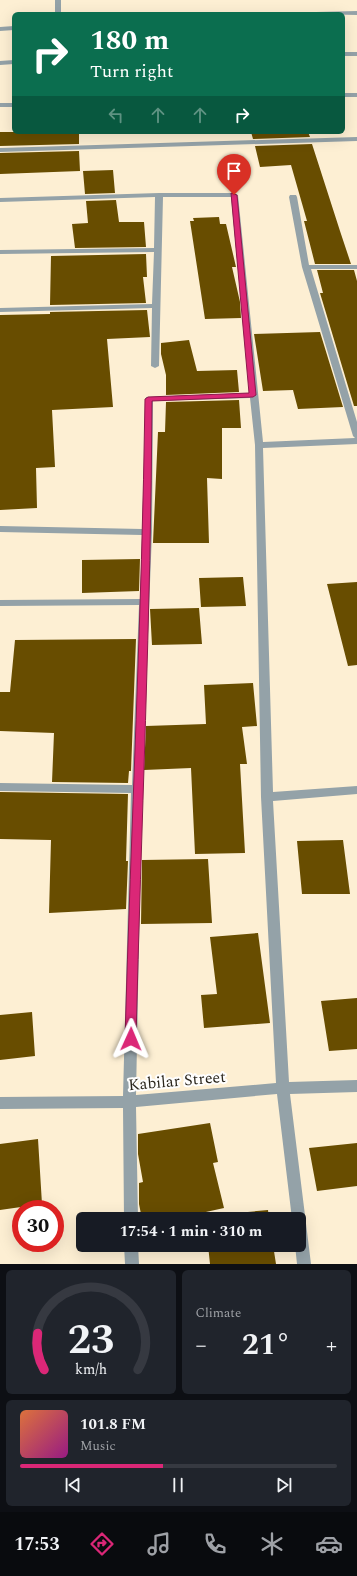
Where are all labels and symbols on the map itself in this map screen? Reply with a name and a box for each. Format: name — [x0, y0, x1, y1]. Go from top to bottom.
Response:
pin — [217, 154, 251, 195]
position arrow — [110, 1018, 152, 1060]
street label: Kabilar Street — [127, 1065, 227, 1097]
speed limit sign: 30 — [12, 1200, 64, 1252]

